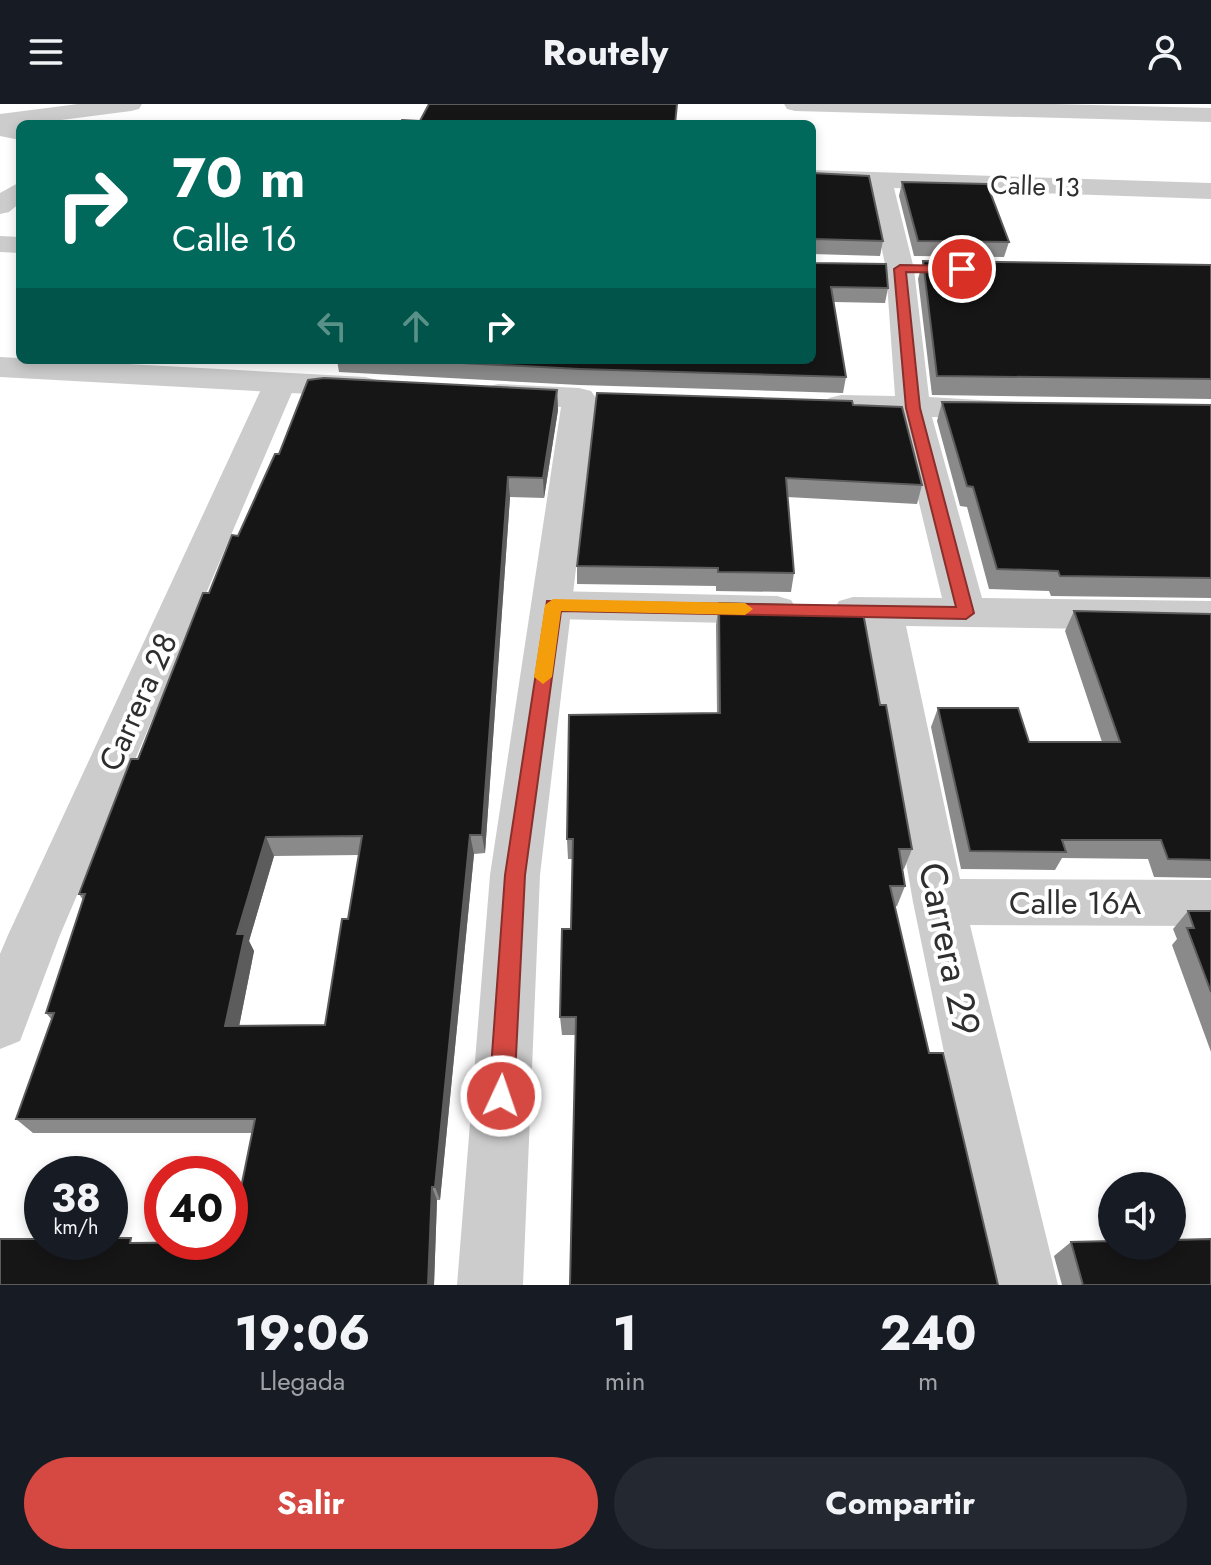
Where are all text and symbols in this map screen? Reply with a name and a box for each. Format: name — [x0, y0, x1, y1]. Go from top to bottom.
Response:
text: Routely — [543, 26, 668, 78]
icon: menu — [24, 30, 68, 74]
icon: person — [1143, 30, 1187, 74]
text: 70 m — [172, 137, 306, 218]
icon: right — [40, 152, 144, 256]
street label: Calle 13 — [990, 165, 1080, 207]
text: Calle 16 — [172, 212, 297, 264]
pin — [928, 235, 996, 303]
icon: arrive — [940, 247, 984, 291]
icon: left — [310, 304, 354, 348]
icon: ahead — [394, 304, 438, 348]
icon: right — [478, 304, 522, 348]
street label: Carrera 28 — [87, 626, 189, 778]
street label: Carrera 29 — [905, 857, 995, 1041]
street label: Calle 16A — [1009, 880, 1141, 926]
position arrow — [459, 1054, 543, 1138]
speed limit sign: 40 — [144, 1156, 248, 1260]
text: 38 — [51, 1169, 101, 1227]
map controls — [1098, 1172, 1186, 1260]
button: sound — [1098, 1172, 1186, 1260]
text: km/h — [53, 1213, 99, 1242]
text: 19:06 — [234, 1299, 370, 1368]
text: 1 — [613, 1299, 637, 1368]
text: 240 — [880, 1299, 977, 1368]
text: Llegada — [259, 1362, 345, 1400]
text: min — [605, 1362, 645, 1400]
text: m — [918, 1362, 938, 1400]
button: Salir — [24, 1457, 598, 1549]
button: Compartir — [614, 1457, 1187, 1549]

